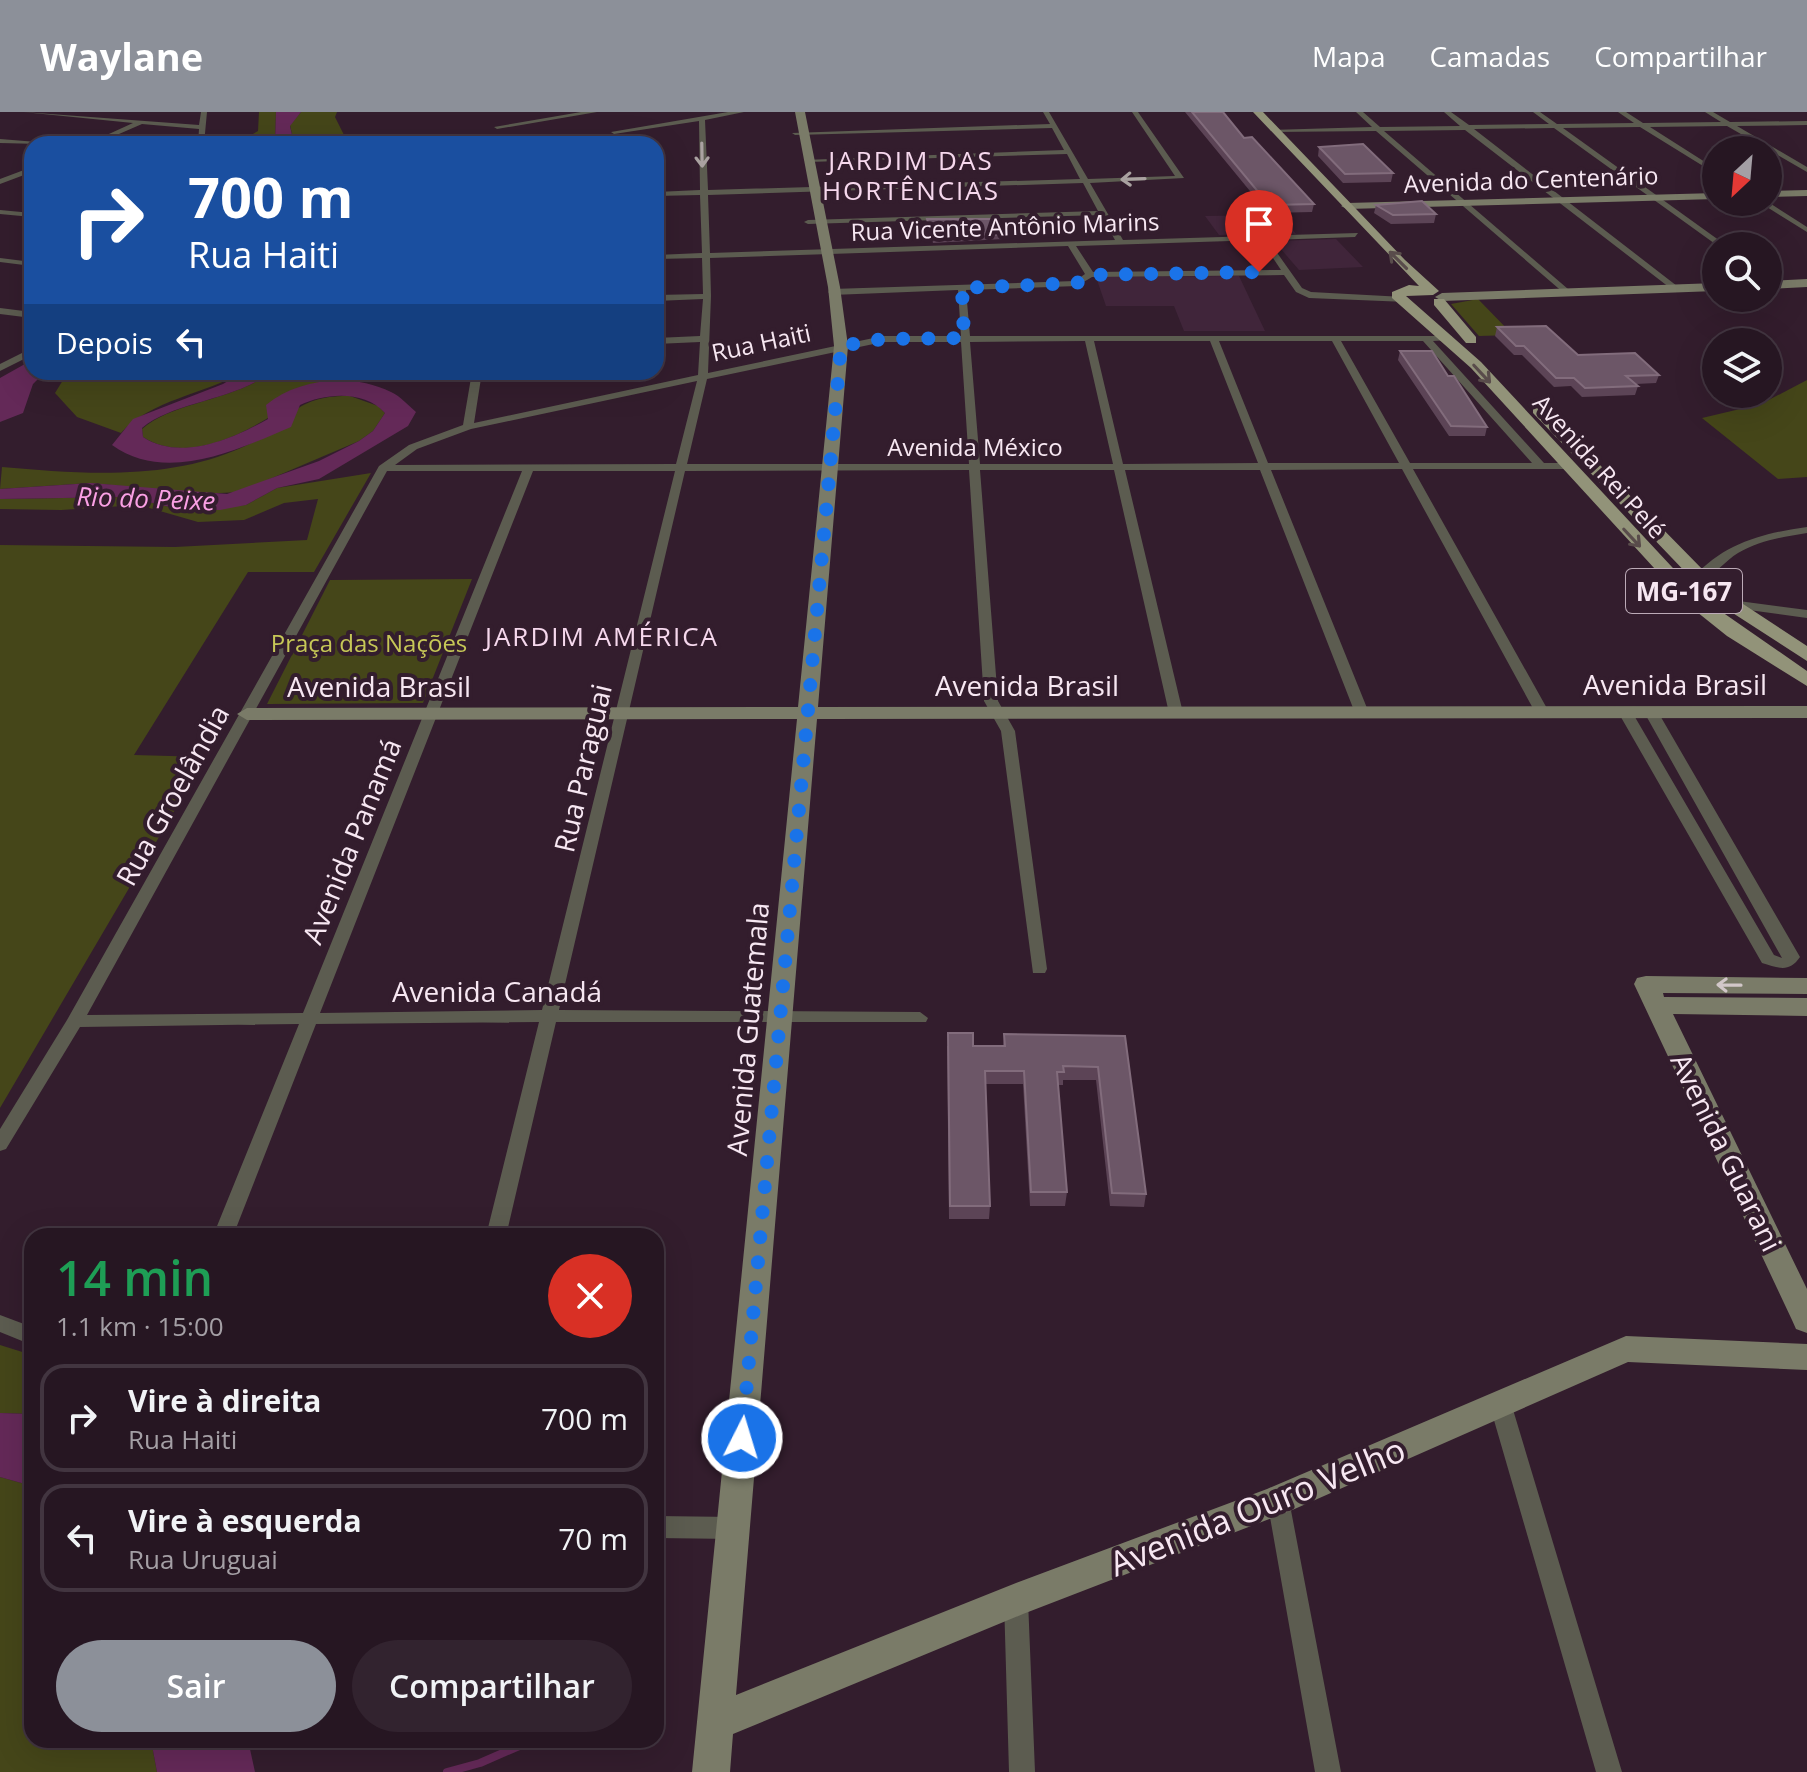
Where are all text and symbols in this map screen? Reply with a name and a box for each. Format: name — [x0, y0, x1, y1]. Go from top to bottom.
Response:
text: Waylane — [40, 30, 203, 82]
text: Mapa — [1312, 37, 1385, 75]
text: Camadas — [1429, 37, 1550, 75]
text: Compartilhar — [1594, 37, 1767, 75]
north arrow — [1702, 136, 1782, 216]
map controls — [1702, 136, 1782, 408]
one-way arrow — [695, 141, 710, 168]
district label: JARDIM DAS HORTÊNCIAS — [822, 142, 1000, 208]
text: 700 m — [188, 158, 354, 234]
street label: Avenida do Centenário — [1403, 158, 1659, 200]
icon: right — [56, 168, 160, 272]
one-way arrow — [1120, 172, 1147, 187]
pin — [1225, 190, 1293, 272]
icon: arrive — [1237, 202, 1281, 246]
street label: Rua Vicente Antônio Marins — [850, 204, 1160, 248]
text: Rua Haiti — [188, 230, 339, 279]
button: search — [1702, 232, 1782, 312]
one-way arrow — [1389, 251, 1408, 270]
street label: Rua Haiti — [708, 315, 814, 369]
icon: left — [169, 320, 213, 364]
text: Depois — [56, 322, 153, 363]
button: layers — [1702, 328, 1782, 408]
one-way arrow — [1473, 364, 1492, 384]
street label: Avenida Rei Pelé — [1526, 387, 1674, 545]
street label: Avenida México — [887, 430, 1063, 463]
water label: Rio do Peixe — [76, 478, 216, 518]
one-way arrow — [1622, 528, 1641, 548]
road number: MG-167 — [1626, 569, 1742, 613]
district label: JARDIM AMÉRICA — [482, 618, 719, 654]
park label: Praça das Nações — [271, 626, 467, 659]
street label: Avenida Brasil — [1583, 665, 1767, 703]
street label: Avenida Brasil — [935, 666, 1119, 704]
street label: Avenida Brasil — [287, 667, 471, 705]
street label: Rua Paraguai — [544, 680, 620, 856]
street label: Rua Groelândia — [107, 698, 237, 892]
street label: Avenida Panamá — [293, 733, 409, 949]
street label: Avenida Guatemala — [717, 901, 777, 1157]
street label: Avenida Canadá — [392, 972, 602, 1010]
one-way arrow — [1716, 977, 1743, 993]
street label: Avenida Guarani — [1663, 1047, 1791, 1257]
text: 14 min — [56, 1245, 213, 1310]
button: close — [548, 1254, 632, 1338]
text: 1.1 km · 15:00 — [56, 1308, 224, 1344]
text: Vire à direita — [128, 1380, 322, 1421]
icon: right — [60, 1396, 104, 1440]
position arrow — [700, 1396, 784, 1480]
text: 700 m — [541, 1398, 628, 1439]
text: Rua Haiti — [128, 1421, 237, 1457]
street label: Avenida Ouro Velho — [1102, 1426, 1412, 1586]
text: Vire à esquerda — [128, 1500, 362, 1541]
icon: left — [60, 1516, 104, 1560]
text: 70 m — [558, 1518, 628, 1559]
text: Rua Uruguai — [128, 1541, 278, 1577]
button: Sair — [56, 1640, 336, 1732]
button: Compartilhar — [352, 1640, 632, 1732]

